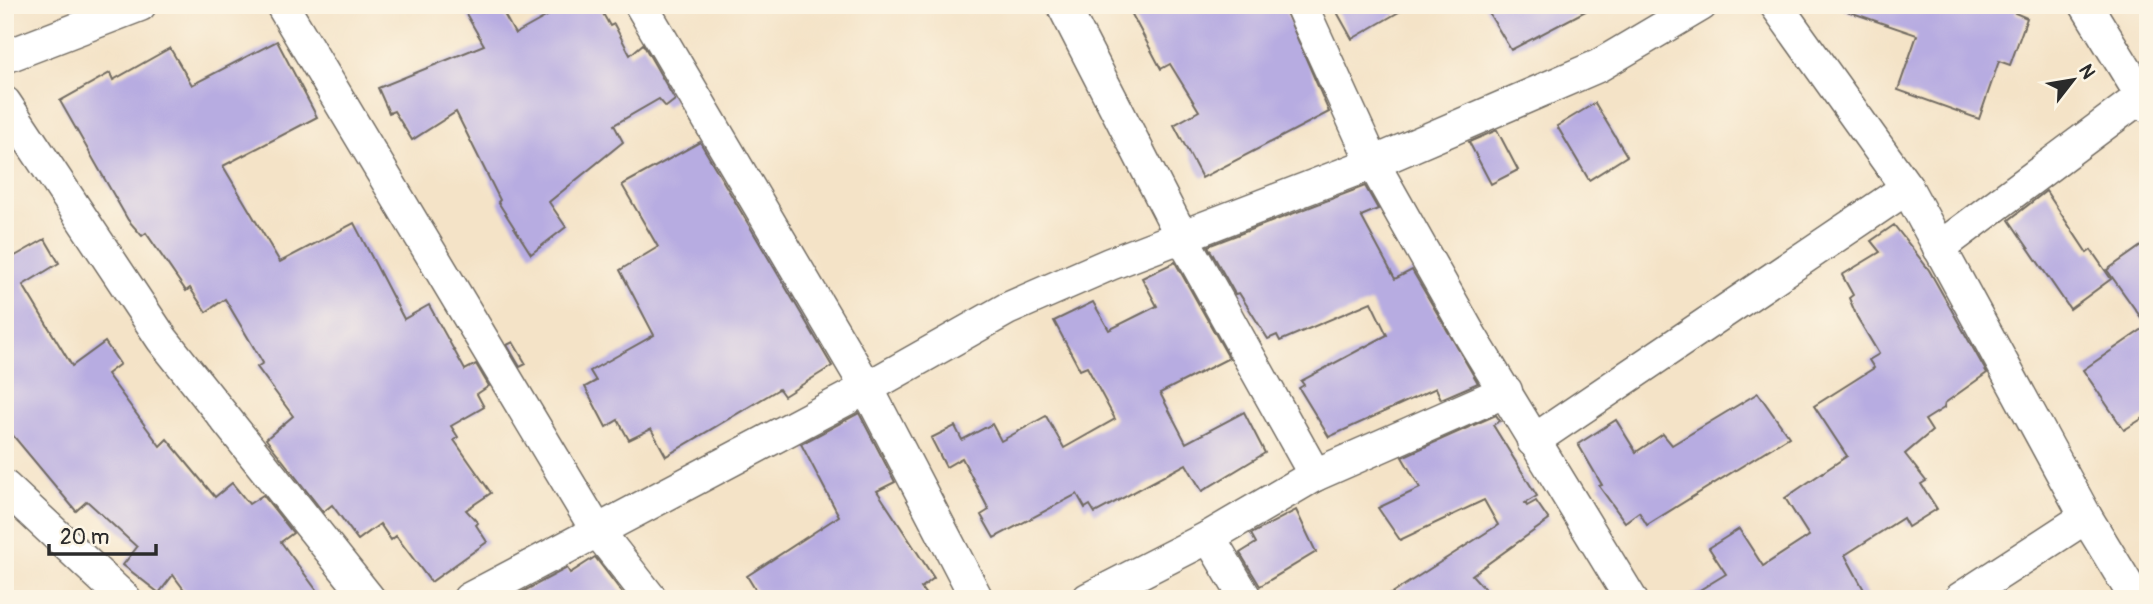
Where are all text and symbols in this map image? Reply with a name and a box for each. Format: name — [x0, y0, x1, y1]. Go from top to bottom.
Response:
north arrow — [2038, 46, 2108, 116]
text: N — [2073, 60, 2100, 84]
scale bar — [49, 513, 156, 557]
text: 20 m — [60, 524, 109, 551]

